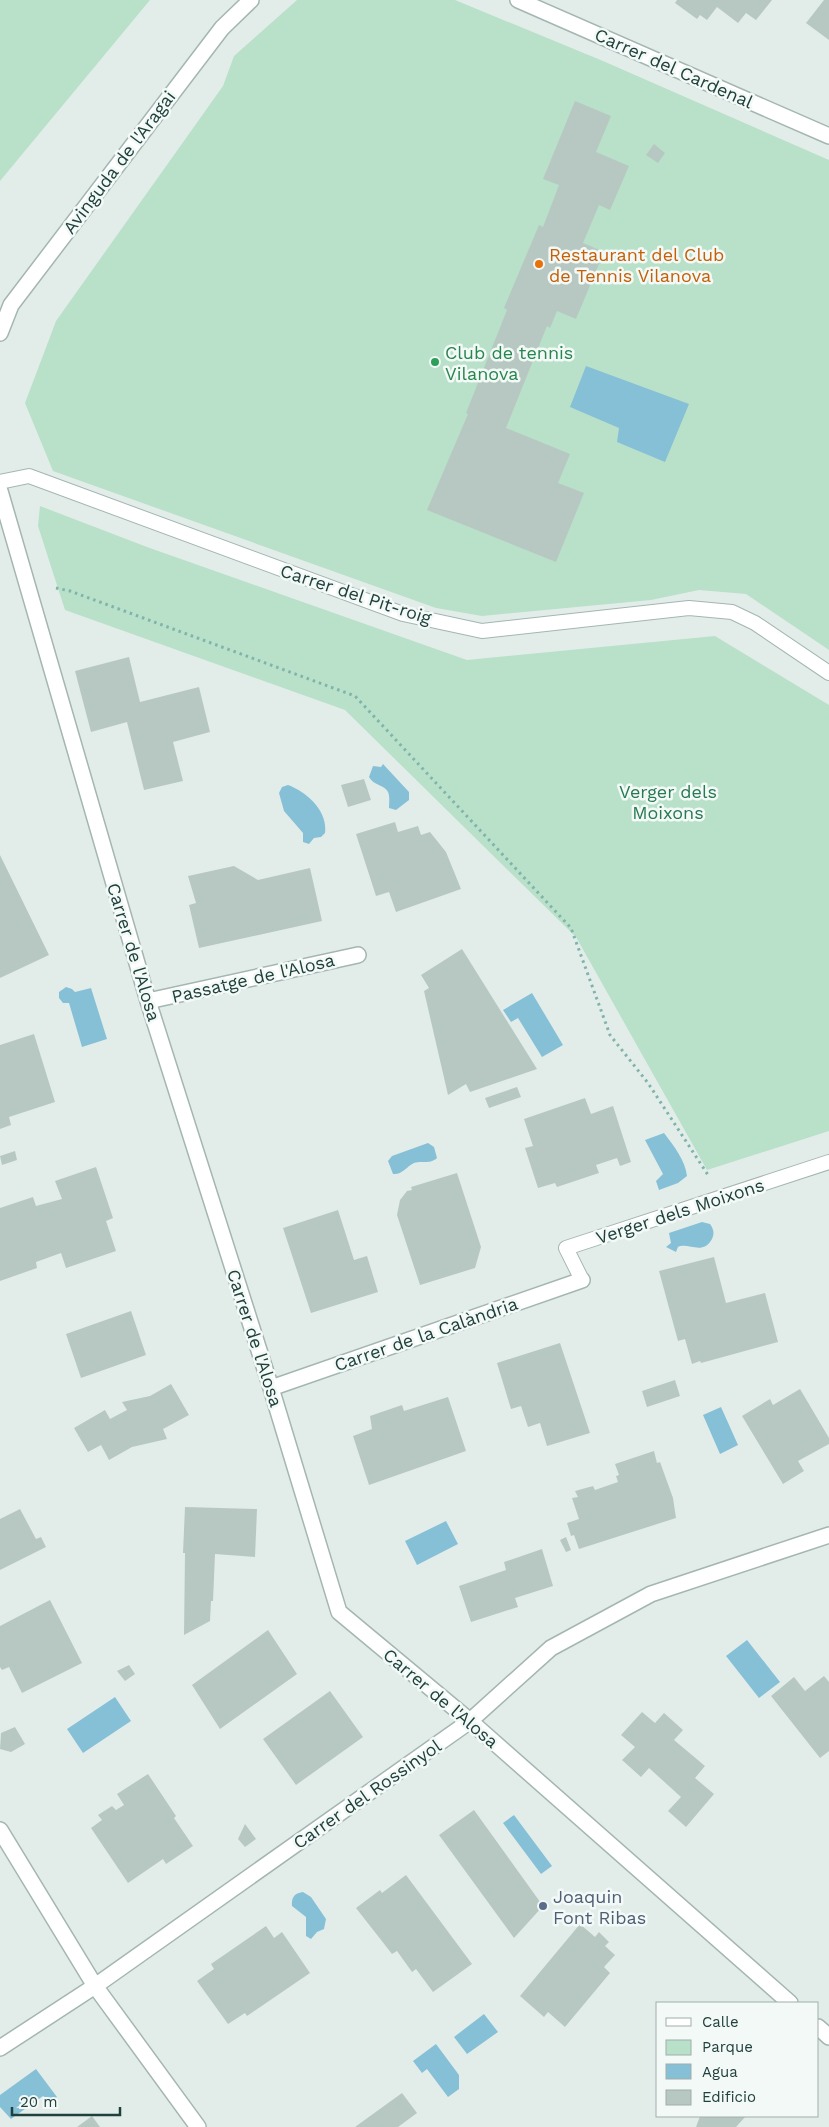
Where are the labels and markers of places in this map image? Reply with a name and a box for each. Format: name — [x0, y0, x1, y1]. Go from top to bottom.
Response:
place label: Restaurant del Club de Tennis Vilanova — [549, 244, 724, 286]
marker: Restaurant del Club de Tennis Vilanova — [533, 258, 545, 270]
place label: Club de tennis Vilanova — [445, 342, 573, 384]
marker: Club de tennis Vilanova — [429, 356, 441, 368]
place label: Joaquin Font Ribas — [553, 1886, 646, 1928]
marker: Joaquin Font Ribas — [537, 1900, 549, 1912]

